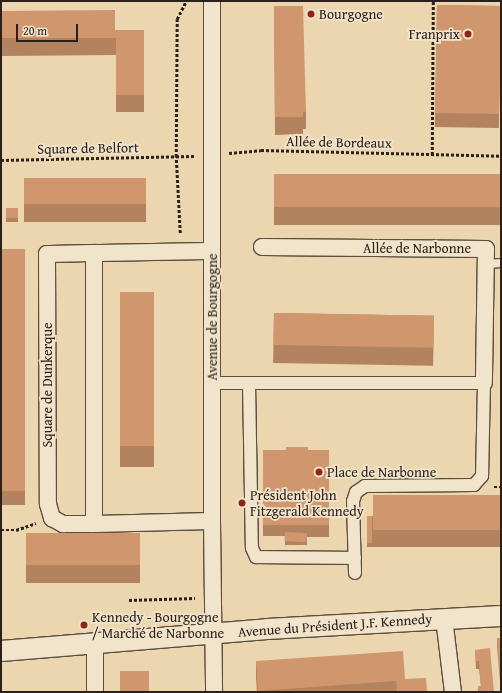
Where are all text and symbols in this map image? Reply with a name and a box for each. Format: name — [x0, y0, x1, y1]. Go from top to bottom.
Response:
place label: Bourgogne — [319, 6, 383, 22]
marker: Bourgogne — [306, 9, 316, 19]
scale bar — [18, 16, 80, 42]
text: 20 m — [23, 22, 47, 39]
place label: Franprix — [409, 26, 460, 42]
marker: Franprix — [463, 29, 473, 39]
street label: Allée de Bordeaux — [286, 133, 392, 151]
street label: Square de Belfort — [37, 139, 139, 157]
street label: Allée de Narbonne — [363, 240, 471, 256]
street label: Avenue de Bourgogne — [204, 253, 220, 381]
street label: Square de Dunkerque — [39, 322, 55, 448]
place label: Place de Narbonne — [327, 464, 436, 480]
marker: Place de Narbonne — [314, 467, 324, 477]
place label: Président John Fitzgerald Kennedy — [250, 487, 364, 520]
marker: Président John Fitzgerald Kennedy — [237, 498, 247, 508]
place label: Kennedy - Bourgogne / Marché de Narbonne — [92, 609, 224, 642]
street label: Avenue du Président J.F. Kennedy — [237, 610, 433, 640]
marker: Kennedy - Bourgogne / Marché de Narbonne — [79, 620, 89, 630]

